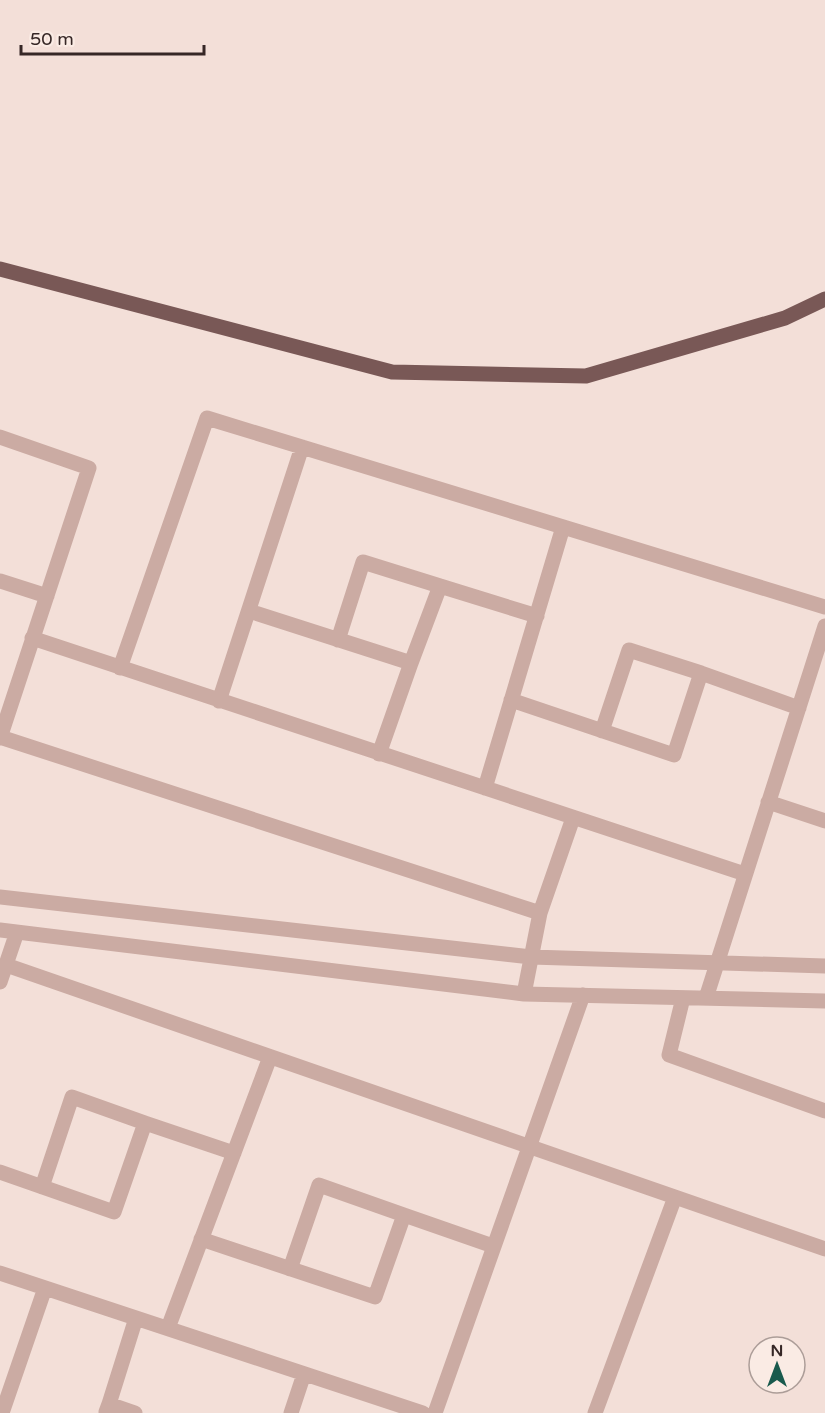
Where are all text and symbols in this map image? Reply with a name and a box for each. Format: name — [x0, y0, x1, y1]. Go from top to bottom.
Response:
scale bar — [21, 18, 204, 56]
text: 50 m — [30, 28, 74, 50]
north arrow — [747, 1335, 807, 1395]
text: N — [771, 1341, 783, 1361]

